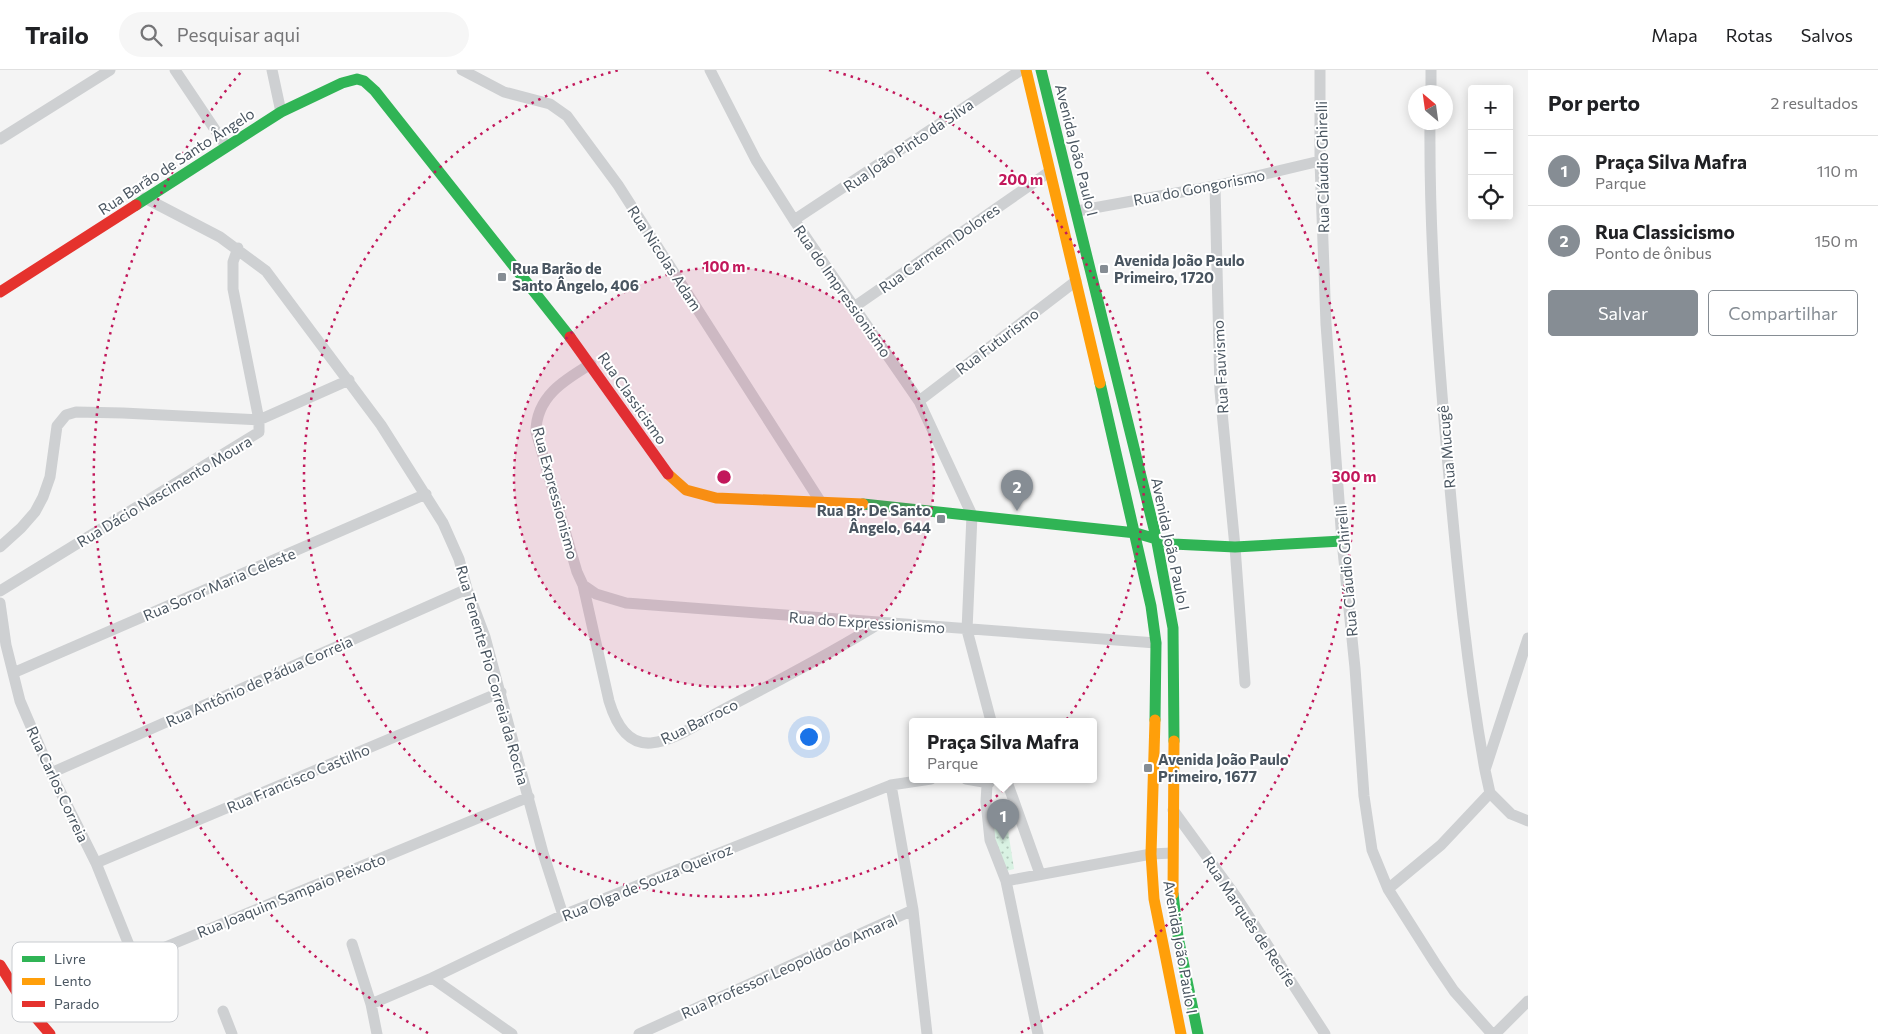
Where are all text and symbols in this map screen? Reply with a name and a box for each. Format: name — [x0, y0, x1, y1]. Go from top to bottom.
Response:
search box — [119, 12, 469, 57]
text: Trailo — [25, 20, 89, 49]
icon: search — [137, 21, 165, 49]
text: Pesquisar aqui — [177, 23, 300, 46]
text: Mapa — [1651, 24, 1698, 46]
text: Rotas — [1726, 24, 1773, 46]
text: Salvos — [1801, 24, 1853, 46]
street label: Avenida João Paulo I — [1052, 82, 1102, 218]
north arrow — [1408, 85, 1453, 130]
map controls — [1468, 85, 1513, 220]
button: + — [1468, 85, 1513, 130]
text: Por perto — [1548, 90, 1640, 115]
text: 2 resultados — [1770, 93, 1858, 112]
street label: Rua João Pinto da Silva — [840, 95, 976, 195]
street label: Rua Cláudio Ghirelli — [1312, 101, 1332, 233]
street label: Rua Barão de Santo Ângelo — [94, 103, 257, 218]
button: − — [1468, 130, 1513, 175]
text: Praça Silva Mafra — [1595, 150, 1747, 173]
text: 1 — [1560, 161, 1568, 180]
text: 110 m — [1817, 161, 1858, 180]
street label: Rua do Gongorismo — [1132, 165, 1266, 209]
text: 200 m — [999, 170, 1043, 188]
text: Parque — [1595, 173, 1646, 192]
button: locate — [1468, 175, 1513, 220]
street label: Rua Carmem Dolores — [875, 199, 1003, 296]
street label: Rua Nicolas Adam — [624, 202, 706, 314]
text: Rua Classicismo — [1595, 220, 1735, 243]
street label: Rua do Impressionismo — [791, 221, 895, 361]
text: 2 — [1559, 231, 1569, 250]
text: 150 m — [1815, 231, 1858, 250]
text: Ponto de ônibus — [1595, 243, 1712, 262]
place label: Avenida João Paulo Primeiro, 1720 — [1114, 251, 1245, 286]
text: 100 m — [703, 257, 745, 275]
place label: Rua Barão de Santo Ângelo, 406 — [512, 259, 639, 294]
marker: Avenida João Paulo Primeiro, 1720 — [1098, 263, 1110, 275]
marker: Rua Barão de Santo Ângelo, 406 — [496, 271, 508, 283]
button: Salvar — [1548, 290, 1698, 336]
button: Compartilhar — [1708, 290, 1858, 336]
street label: Rua Futurismo — [952, 304, 1042, 378]
street label: Rua Fauvismo — [1209, 320, 1231, 414]
street label: Rua Classicismo — [594, 348, 672, 448]
street label: Rua Mucugê — [1433, 405, 1459, 489]
street label: Rua Expressionismo — [530, 425, 582, 561]
street label: Rua Dácio Nascimento Moura — [73, 432, 255, 550]
text: 300 m — [1332, 467, 1376, 485]
centre of rings — [715, 468, 733, 486]
pin: 2 — [1001, 470, 1033, 511]
street label: Avenida João Paulo I — [1148, 476, 1194, 612]
place label: Rua Br. De Santo Ângelo, 644 — [817, 501, 931, 536]
street label: Rua Cláudio Ghirelli — [1331, 504, 1361, 638]
marker: Rua Br. De Santo Ângelo, 644 — [935, 513, 947, 525]
street label: Rua Soror Maria Celeste — [140, 544, 298, 624]
street label: Rua Tenente Pio Correia da Rocha — [453, 563, 533, 787]
street label: Rua do Expressionismo — [788, 608, 946, 636]
street label: Rua Antônio de Pádua Correia — [163, 632, 355, 730]
street label: Rua Barroco — [657, 695, 741, 747]
popup — [909, 718, 1097, 783]
street label: Rua Carlos Correia — [23, 723, 93, 845]
your location — [796, 724, 822, 750]
text: Praça Silva Mafra — [927, 730, 1079, 753]
street label: Rua Francisco Castilho — [224, 740, 372, 816]
place label: Avenida João Paulo Primeiro, 1677 — [1158, 750, 1289, 785]
text: Parque — [927, 753, 978, 772]
marker: Avenida João Paulo Primeiro, 1677 — [1142, 762, 1154, 774]
pin: 1 — [987, 799, 1019, 840]
street label: Rua Olga de Souza Queiroz — [559, 840, 735, 924]
street label: Rua Joaquim Sampaio Peixoto — [194, 849, 388, 941]
street label: Rua Marquês de Recife — [1200, 852, 1300, 990]
street label: Avenida João Paulo I — [1160, 879, 1202, 1015]
street label: Rua Professor Leopoldo do Amaral — [678, 910, 900, 1022]
legend — [12, 942, 178, 1022]
text: Livre — [54, 950, 86, 967]
text: Lento — [54, 972, 91, 989]
text: Parado — [54, 995, 99, 1012]

